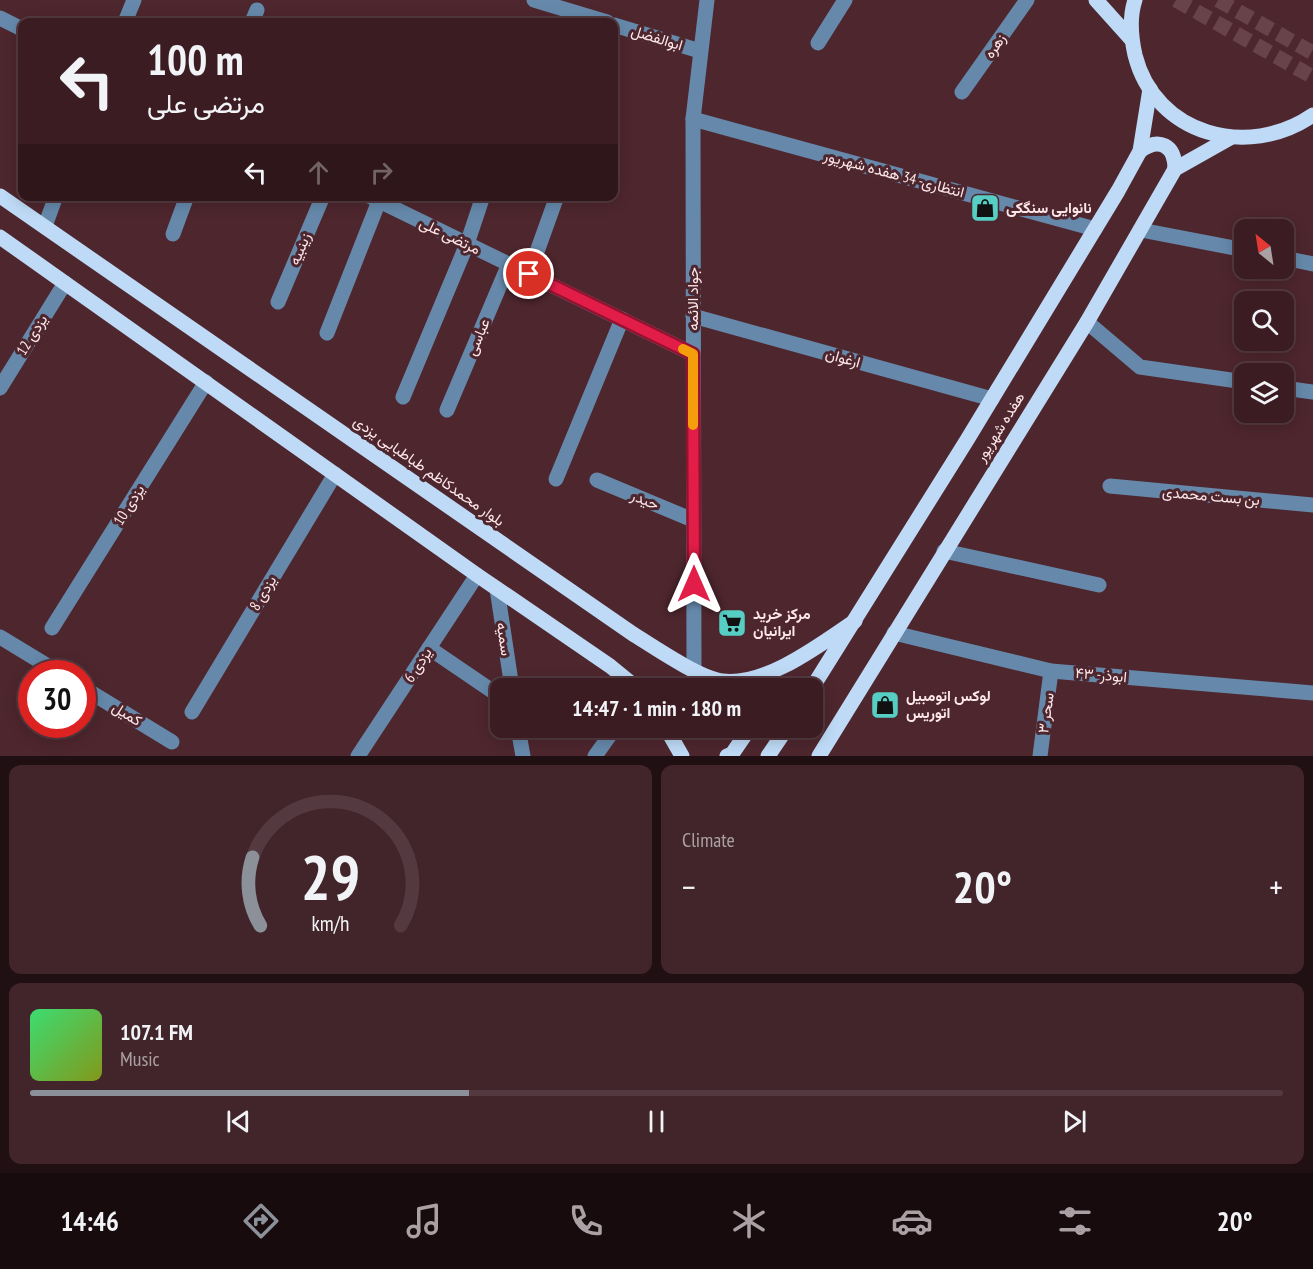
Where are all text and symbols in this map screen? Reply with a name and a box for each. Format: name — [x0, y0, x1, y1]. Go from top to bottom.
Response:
street label: ابوالفضل — [629, 21, 685, 54]
street label: زهره — [979, 30, 1010, 62]
text: 100 m — [147, 32, 244, 87]
icon: left — [48, 42, 126, 120]
text: مرتضی علی — [147, 86, 265, 120]
street label: انتظاری- 34 هفده شهریور — [821, 145, 966, 202]
icon: left — [239, 156, 272, 189]
icon: ahead — [302, 156, 335, 189]
icon: right — [365, 156, 398, 189]
shop icon: نانوایی سنگکی — [969, 192, 1001, 224]
place label: نانوایی سنگکی — [1006, 198, 1092, 217]
street label: مرتضی علی — [416, 213, 484, 259]
north arrow — [1234, 219, 1294, 279]
map controls — [1234, 219, 1294, 423]
street label: زینبیه — [284, 230, 315, 268]
pin — [503, 248, 554, 299]
icon: arrive — [512, 257, 545, 290]
street label: جواد الائمه — [683, 267, 702, 331]
button: search — [1234, 291, 1294, 351]
street label: یزدی 12 — [12, 311, 52, 359]
street label: عباسی — [461, 315, 495, 359]
street label: ارغوان — [823, 343, 863, 372]
button: layers — [1234, 363, 1294, 423]
street label: هفده شهریور — [970, 388, 1028, 466]
street label: بلوار محمدکاظم طباطبایی یزدی — [349, 411, 509, 531]
street label: یزدی 10 — [109, 481, 149, 529]
street label: بن بست محمدی — [1161, 482, 1261, 510]
street label: حیدر — [627, 485, 662, 514]
position arrow — [662, 552, 726, 616]
street label: یزدی 8 — [245, 572, 281, 614]
place label: مرکز خرید ایرانیان — [753, 604, 811, 640]
supermarket icon: مرکز خرید ایرانیان — [716, 607, 748, 639]
street label: سمیه — [492, 621, 517, 657]
street label: یزدی 6 — [399, 644, 437, 686]
speed limit sign: 30 — [18, 660, 96, 738]
street label: ابوذر- ۴۳ — [1074, 663, 1128, 686]
place label: لوکس اتومبیل اتوریس — [906, 686, 991, 722]
shop icon: لوکس اتومبیل اتوریس — [869, 689, 901, 721]
street label: سحر ۳ — [1033, 691, 1058, 735]
text: 14:47 · 1 min · 180 m — [572, 694, 741, 722]
street label: کمیل — [109, 697, 146, 730]
text: Climate — [682, 827, 735, 853]
text: 29 — [301, 836, 360, 917]
text: 20° — [953, 857, 1012, 915]
text: − — [682, 865, 696, 908]
text: + — [1269, 865, 1283, 908]
text: km/h — [311, 910, 350, 938]
text: 107.1 FM — [120, 1018, 193, 1046]
text: Music — [120, 1046, 160, 1072]
icon: previous — [222, 1105, 255, 1138]
icon: pause — [640, 1105, 673, 1138]
icon: next — [1058, 1105, 1091, 1138]
icon: directions — [240, 1200, 282, 1242]
icon: music — [403, 1200, 445, 1242]
icon: phone — [565, 1200, 607, 1242]
icon: climate — [728, 1200, 770, 1242]
icon: car — [891, 1200, 933, 1242]
icon: filters — [1054, 1200, 1096, 1242]
text: 14:46 — [60, 1204, 119, 1238]
text: 20° — [1217, 1204, 1252, 1238]

